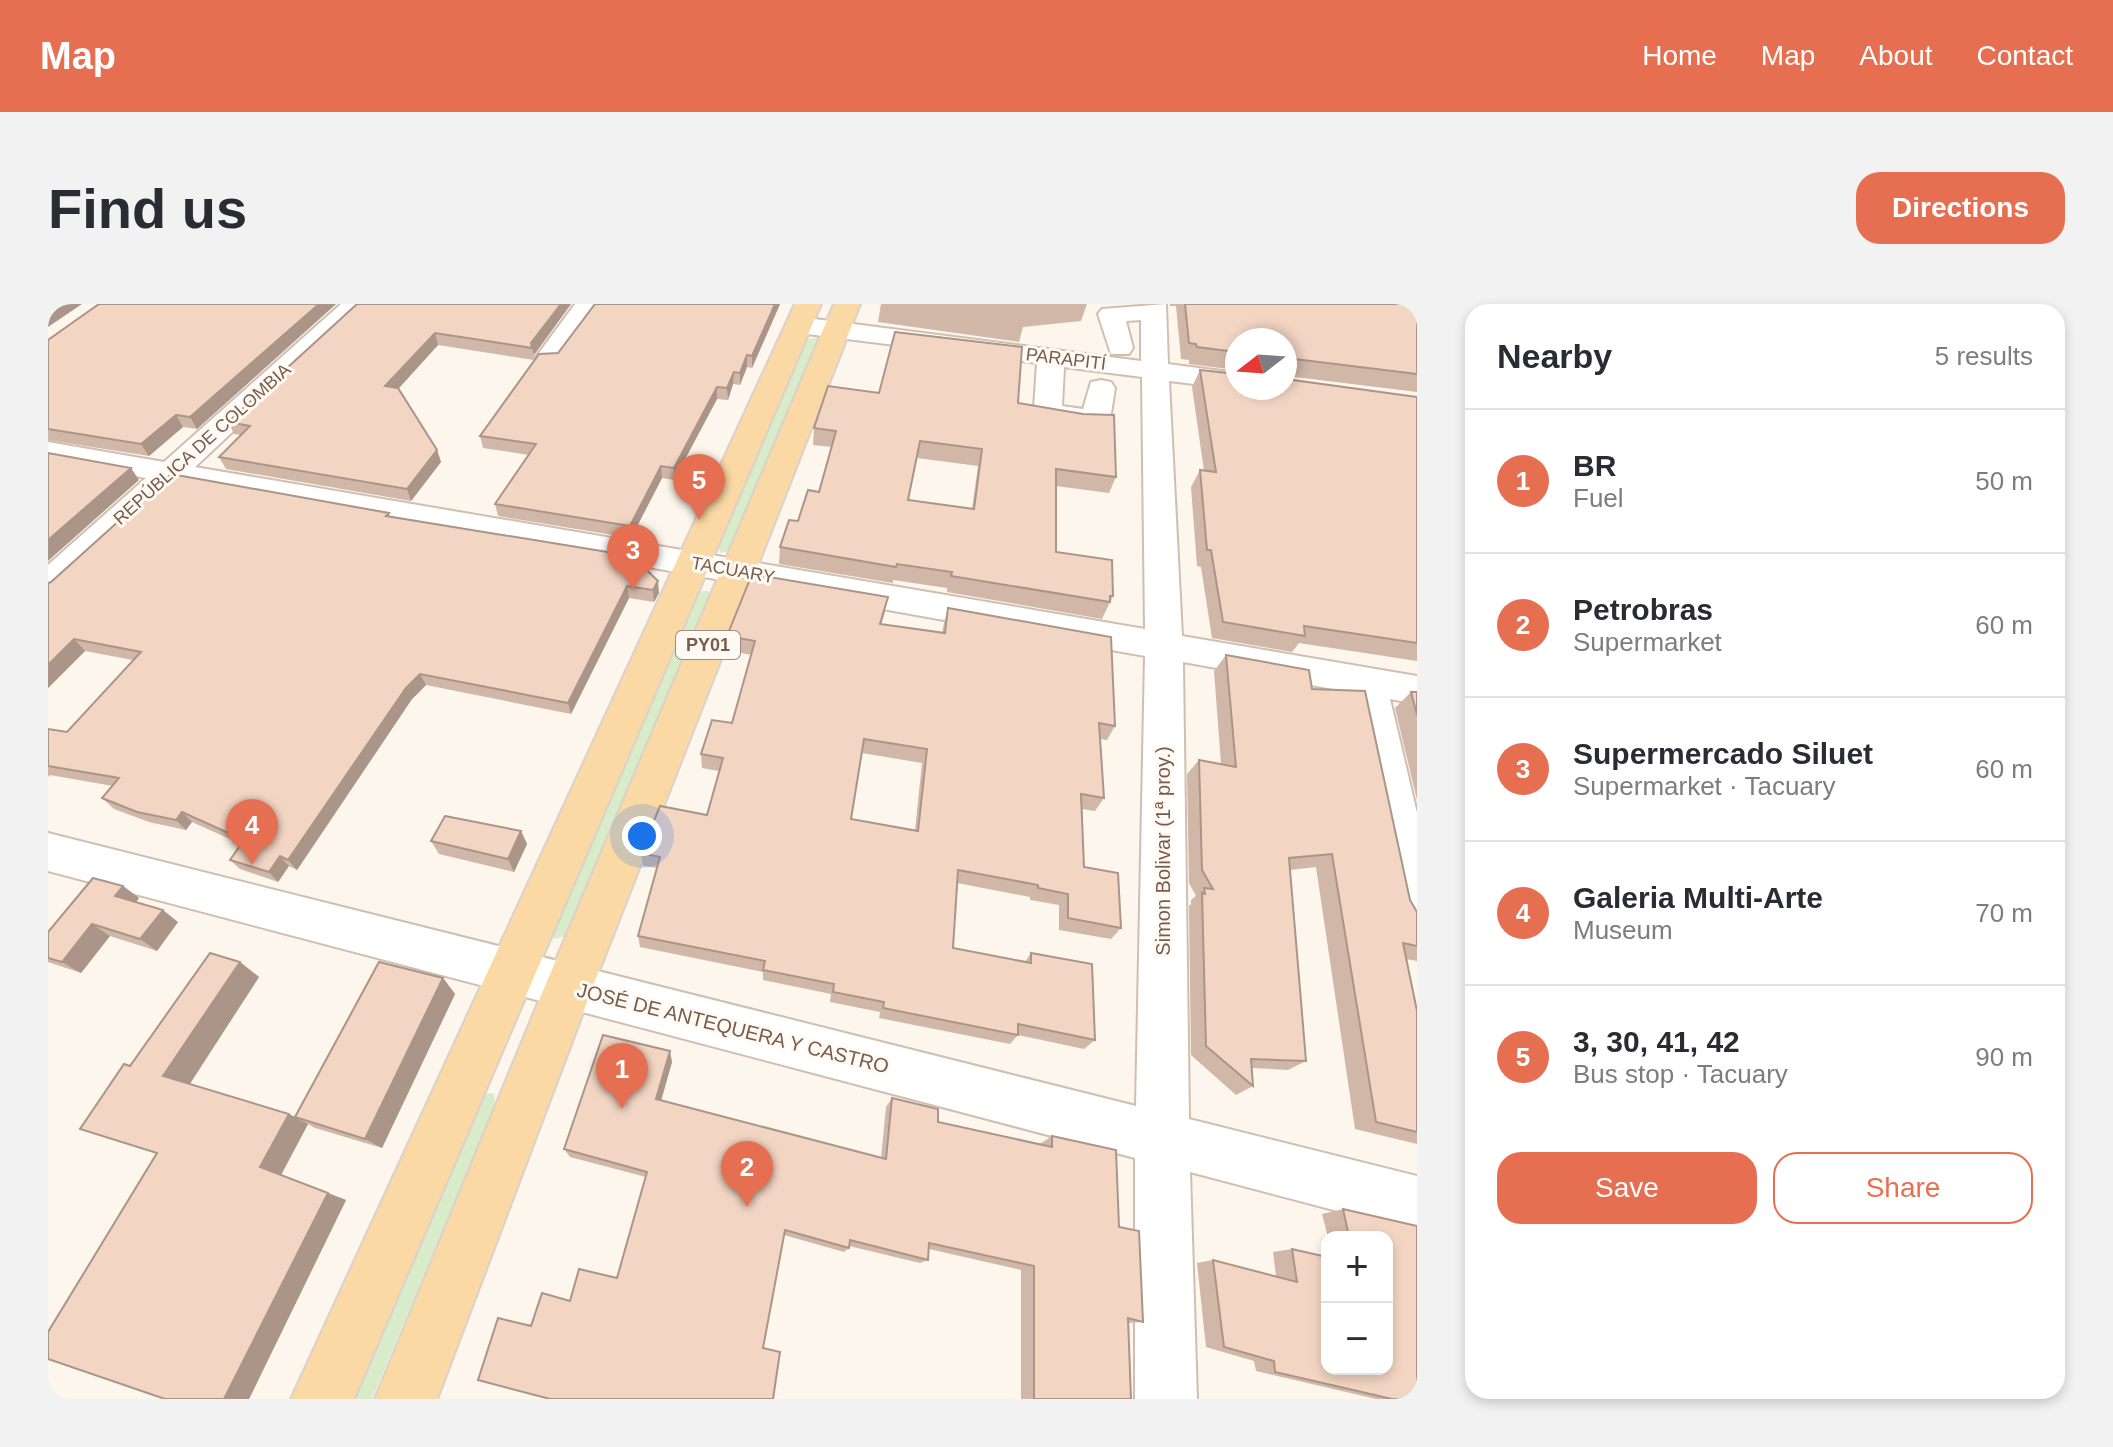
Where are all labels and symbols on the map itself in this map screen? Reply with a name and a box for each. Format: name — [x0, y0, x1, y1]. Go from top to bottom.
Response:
north arrow — [1225, 328, 1297, 400]
street label: PARAPITÍ — [1025, 344, 1107, 374]
street label: REPÚBLICA DE COLOMBIA — [109, 359, 295, 529]
pin: 5 — [673, 454, 725, 520]
pin: 3 — [607, 524, 659, 590]
street label: TACUARY — [690, 553, 776, 587]
road number: PY01 — [676, 631, 740, 659]
street label: Simon Bolivar (1ª proy.) — [1152, 746, 1174, 956]
pin: 4 — [226, 799, 278, 865]
your location — [622, 816, 662, 856]
street label: JOSÉ DE ANTEQUERA Y CASTRO — [575, 979, 891, 1077]
pin: 1 — [596, 1043, 648, 1109]
pin: 2 — [721, 1141, 773, 1207]

